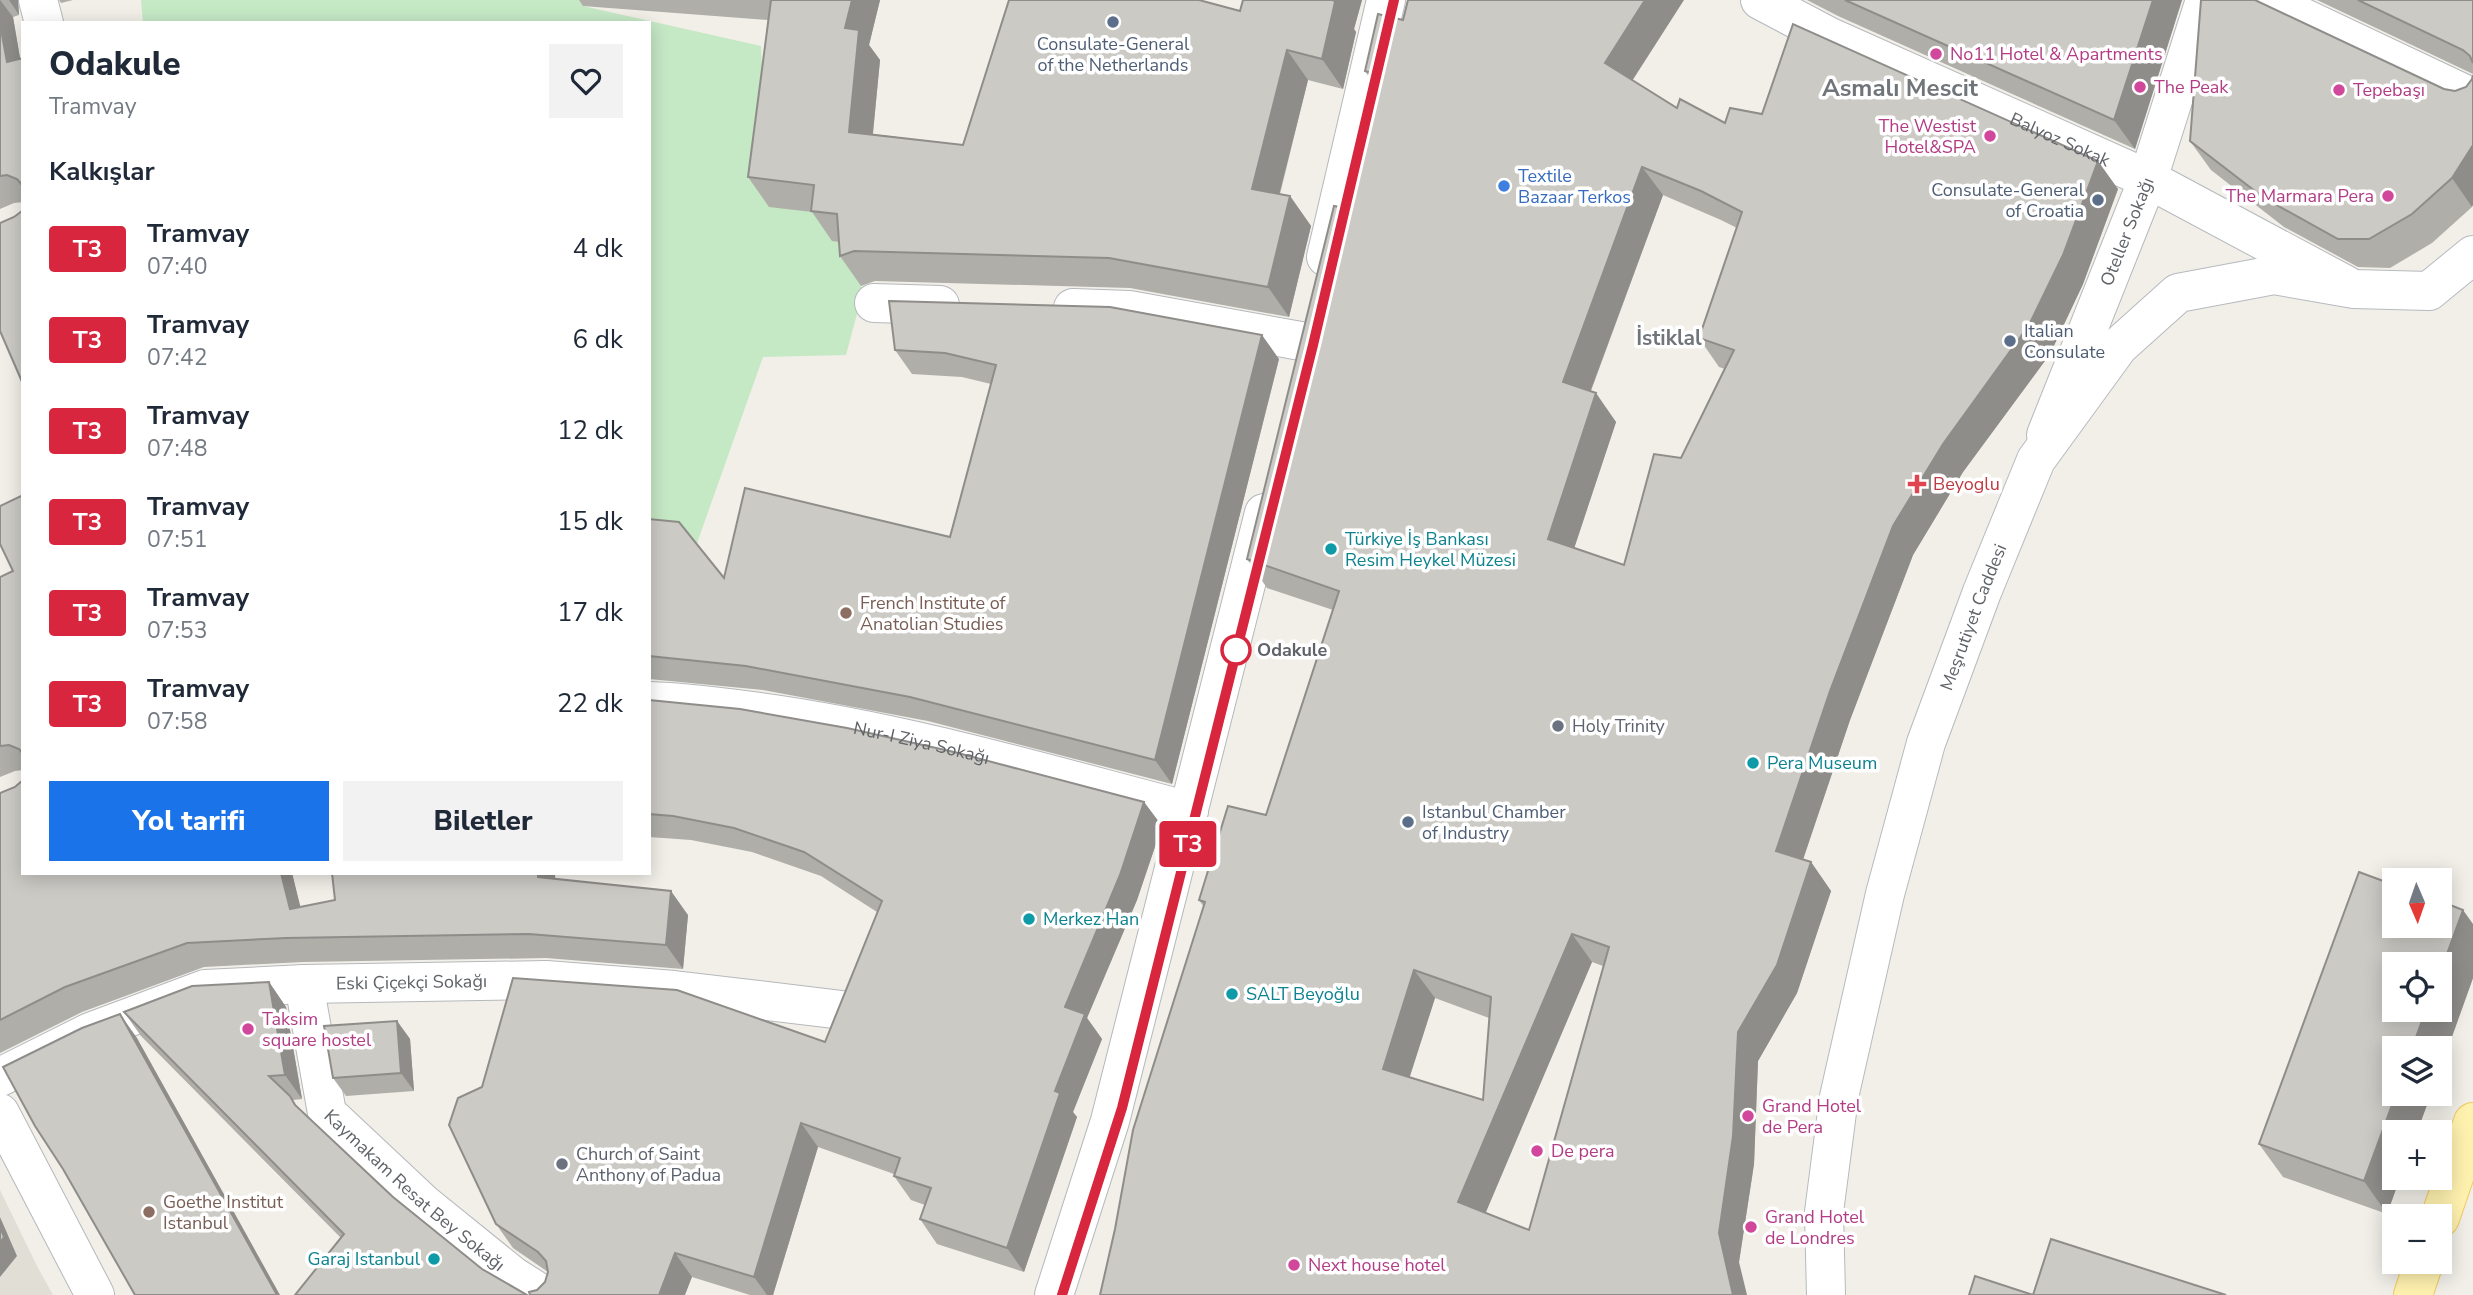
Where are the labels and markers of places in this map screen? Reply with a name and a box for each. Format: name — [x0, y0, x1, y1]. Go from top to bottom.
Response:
marker: Consulate-General of the Netherlands — [1105, 14, 1121, 30]
place label: Consulate-General of the Netherlands — [1037, 32, 1190, 77]
place label: No11 Hotel & Apartments — [1950, 42, 2163, 66]
marker: No11 Hotel & Apartments — [1928, 46, 1944, 62]
place label: The Peak — [2154, 75, 2229, 99]
place label: Tepebaşı — [2353, 78, 2425, 102]
marker: The Peak — [2132, 79, 2148, 95]
marker: Tepebaşı — [2331, 82, 2347, 98]
place label: The Westist Hotel&SPA — [1878, 114, 1977, 159]
marker: The Westist Hotel&SPA — [1982, 128, 1998, 144]
place label: Textile Bazaar Terkos — [1518, 164, 1631, 209]
marker: Textile Bazaar Terkos — [1496, 178, 1512, 194]
place label: Consulate-General of Croatia — [1931, 178, 2085, 223]
place label: The Marmara Pera — [2225, 184, 2374, 208]
marker: The Marmara Pera — [2380, 188, 2396, 204]
marker: Consulate-General of Croatia — [2090, 192, 2106, 208]
place label: Italian Consulate — [2024, 319, 2105, 364]
marker: Italian Consulate — [2002, 333, 2018, 349]
place label: Beyoglu — [1933, 472, 2000, 496]
marker: Beyoglu — [1907, 474, 1927, 494]
place label: Türkiye İş Bankası Resim Heykel Müzesi — [1345, 527, 1516, 572]
marker: Türkiye İş Bankası Resim Heykel Müzesi — [1323, 541, 1339, 557]
place label: French Institute of Anatolian Studies — [860, 591, 1007, 636]
marker: French Institute of Anatolian Studies — [838, 605, 854, 621]
marker: Odakule — [1221, 635, 1251, 665]
place label: Odakule — [1257, 638, 1327, 662]
place label: Holy Trinity — [1572, 714, 1666, 738]
marker: Holy Trinity — [1550, 718, 1566, 734]
place label: Pera Museum — [1767, 751, 1877, 775]
marker: Pera Museum — [1745, 755, 1761, 771]
place label: Istanbul Chamber of Industry — [1422, 800, 1566, 845]
marker: Istanbul Chamber of Industry — [1400, 814, 1416, 830]
place label: Merkez Han — [1043, 907, 1139, 931]
marker: Merkez Han — [1021, 911, 1037, 927]
place label: SALT Beyoğlu — [1246, 982, 1360, 1006]
marker: SALT Beyoğlu — [1224, 986, 1240, 1002]
place label: Taksim square hostel — [262, 1007, 372, 1052]
marker: Taksim square hostel — [240, 1021, 256, 1037]
place label: Grand Hotel de Pera — [1762, 1094, 1862, 1139]
marker: Grand Hotel de Pera — [1740, 1108, 1756, 1124]
place label: De pera — [1551, 1139, 1615, 1163]
place label: Church of Saint Anthony of Padua — [576, 1142, 721, 1187]
marker: De pera — [1529, 1143, 1545, 1159]
marker: Church of Saint Anthony of Padua — [554, 1156, 570, 1172]
place label: Goethe Institut Istanbul — [163, 1190, 284, 1235]
marker: Goethe Institut Istanbul — [141, 1204, 157, 1220]
place label: Grand Hotel de Londres — [1765, 1205, 1865, 1250]
marker: Grand Hotel de Londres — [1743, 1219, 1759, 1235]
place label: Garaj Istanbul — [307, 1247, 421, 1271]
marker: Garaj Istanbul — [426, 1251, 442, 1267]
place label: Next house hotel — [1308, 1253, 1446, 1277]
marker: Next house hotel — [1286, 1257, 1302, 1273]

